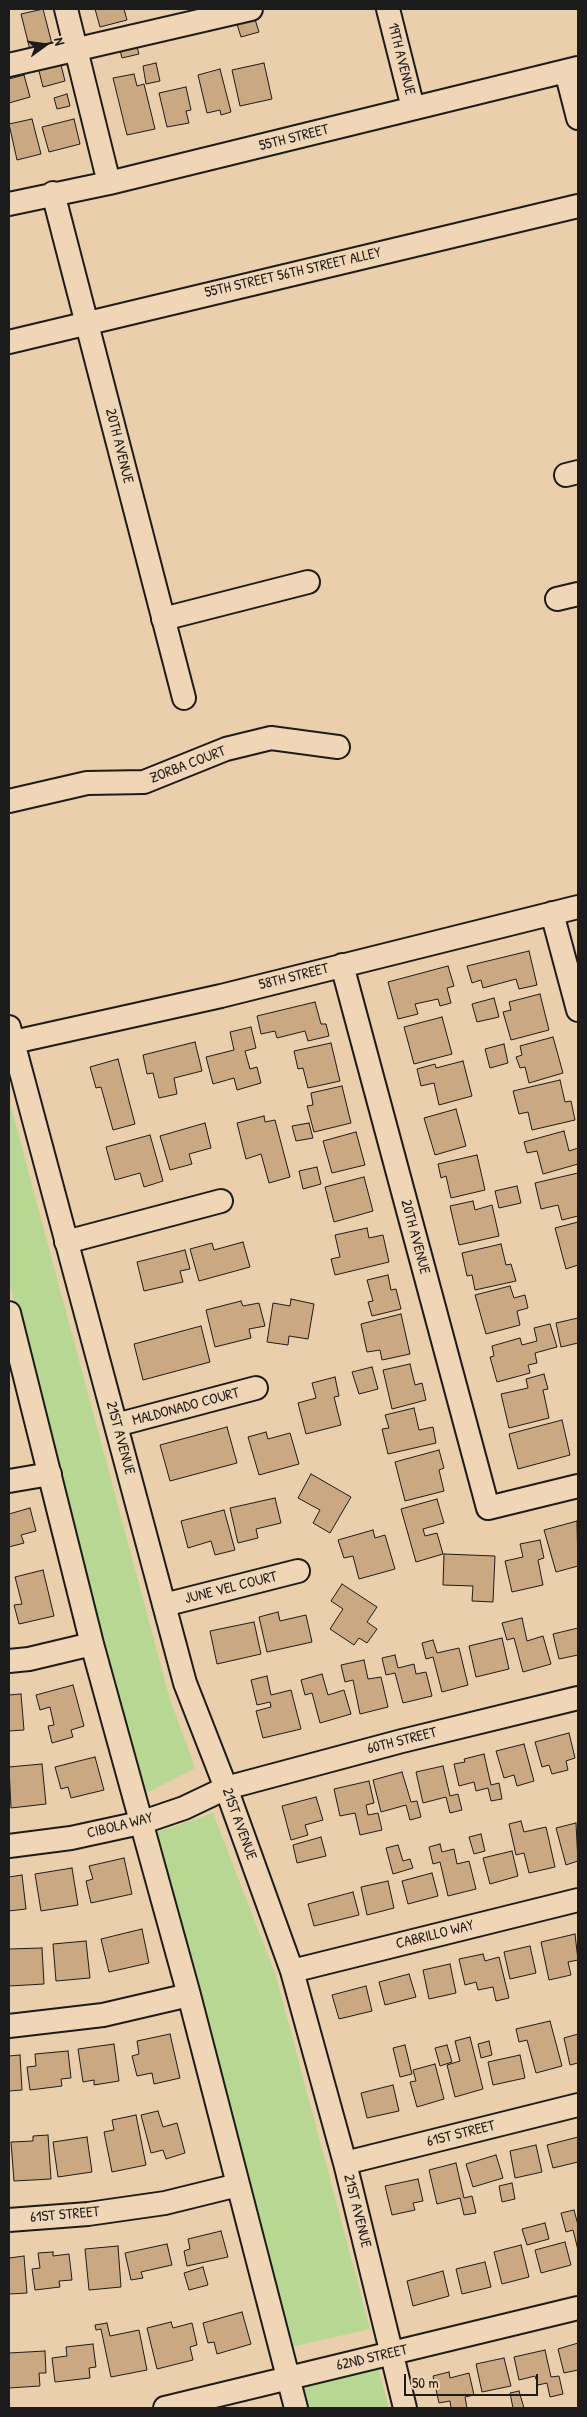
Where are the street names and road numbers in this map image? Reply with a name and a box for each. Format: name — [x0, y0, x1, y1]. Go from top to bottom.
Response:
street label: 19TH AVENUE — [383, 21, 419, 97]
street label: 55TH STREET — [257, 121, 331, 155]
street label: 55TH STREET 56TH STREET ALLEY — [203, 244, 383, 302]
street label: 20TH AVENUE — [101, 407, 137, 485]
street label: ZORBA COURT — [148, 742, 228, 788]
street label: 58TH STREET — [257, 960, 331, 994]
street label: 20TH AVENUE — [396, 1198, 434, 1276]
street label: MALDONADO COURT — [130, 1384, 242, 1430]
street label: 21ST AVENUE — [102, 1399, 138, 1477]
street label: JUNE VEL COURT — [183, 1568, 279, 1608]
street label: 60TH STREET — [365, 1724, 439, 1758]
street label: 21ST AVENUE — [218, 1786, 260, 1862]
street label: CIBOLA WAY — [85, 1809, 155, 1843]
street label: CABRILLO WAY — [394, 1917, 476, 1953]
street label: 61ST STREET — [425, 2117, 497, 2151]
street label: 21ST AVENUE — [339, 2172, 375, 2250]
street label: 61ST STREET — [29, 2203, 101, 2227]
street label: 62ND STREET — [335, 2341, 409, 2375]

